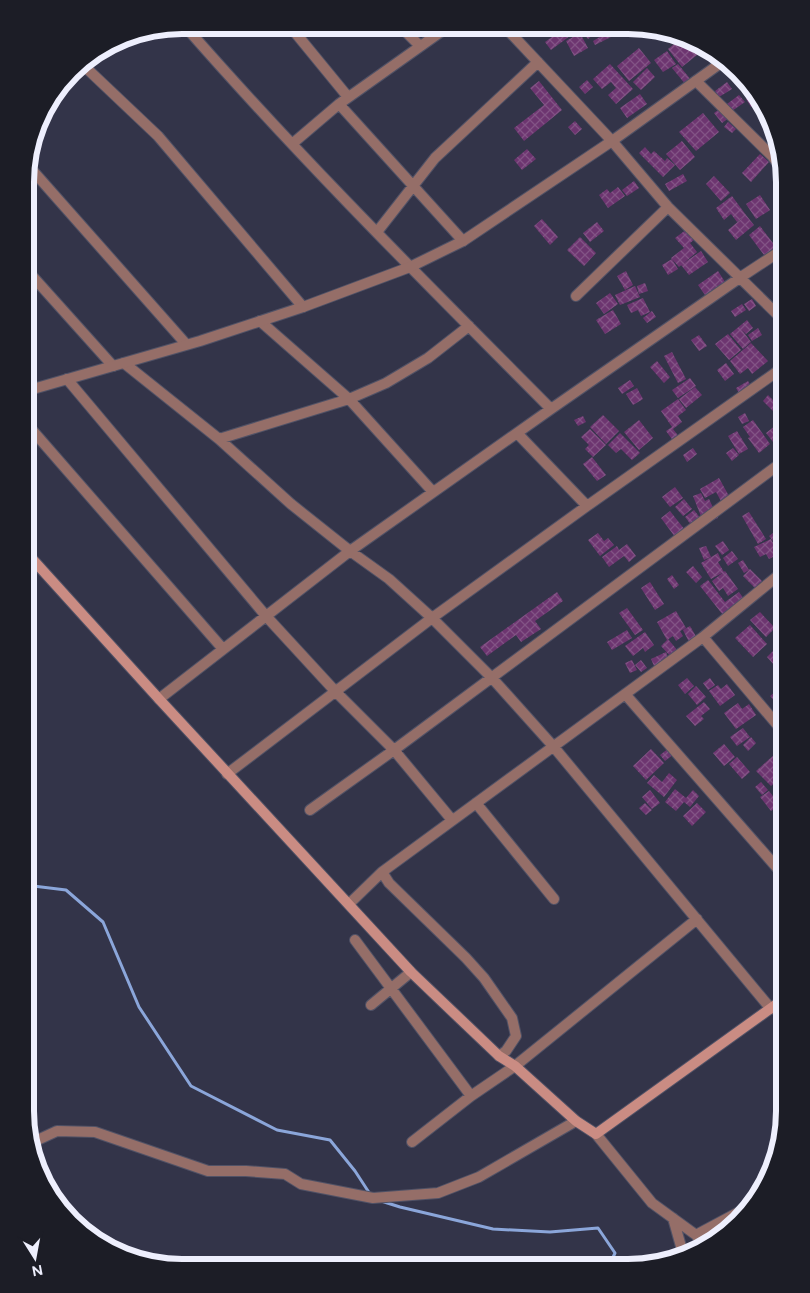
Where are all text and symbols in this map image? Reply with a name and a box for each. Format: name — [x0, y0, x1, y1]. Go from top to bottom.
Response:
north arrow — [10, 1233, 60, 1283]
text: N — [30, 1261, 44, 1280]

